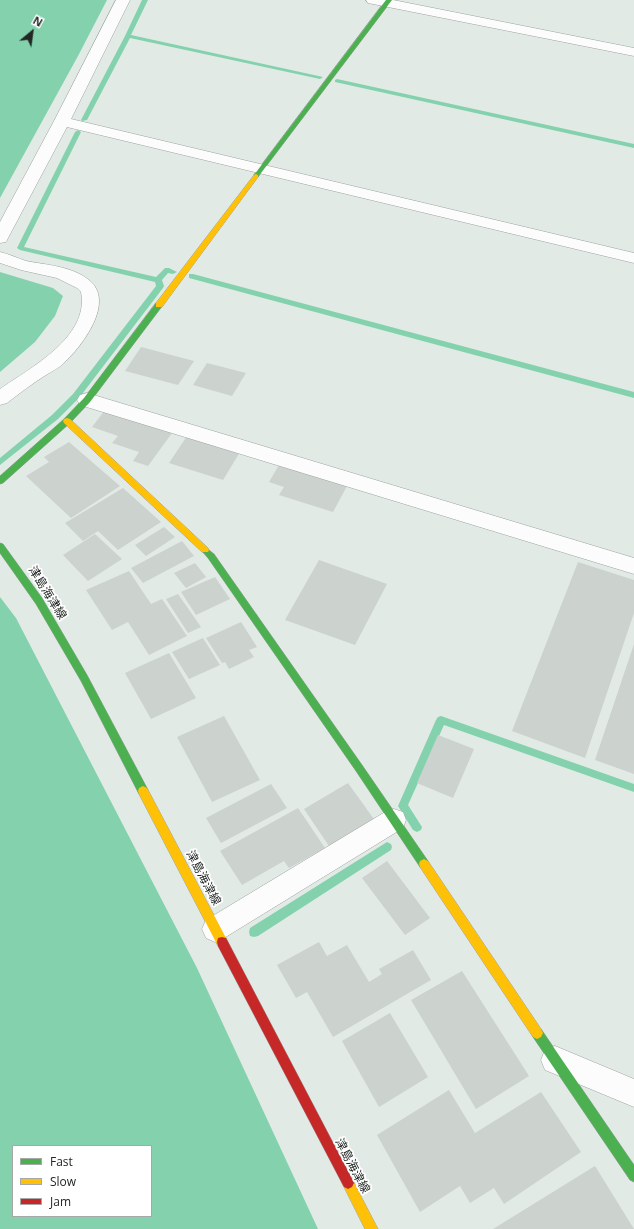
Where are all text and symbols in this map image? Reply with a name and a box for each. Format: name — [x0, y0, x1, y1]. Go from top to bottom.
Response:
north arrow — [12, 12, 52, 52]
text: N — [31, 12, 46, 30]
street label: 津島海津線 — [25, 564, 69, 622]
street label: 津島海津線 — [183, 848, 223, 908]
street label: 津島海津線 — [332, 1136, 372, 1196]
legend — [12, 1145, 152, 1217]
text: Fast — [50, 1153, 73, 1170]
text: Slow — [50, 1173, 76, 1190]
text: Jam — [50, 1193, 71, 1210]

